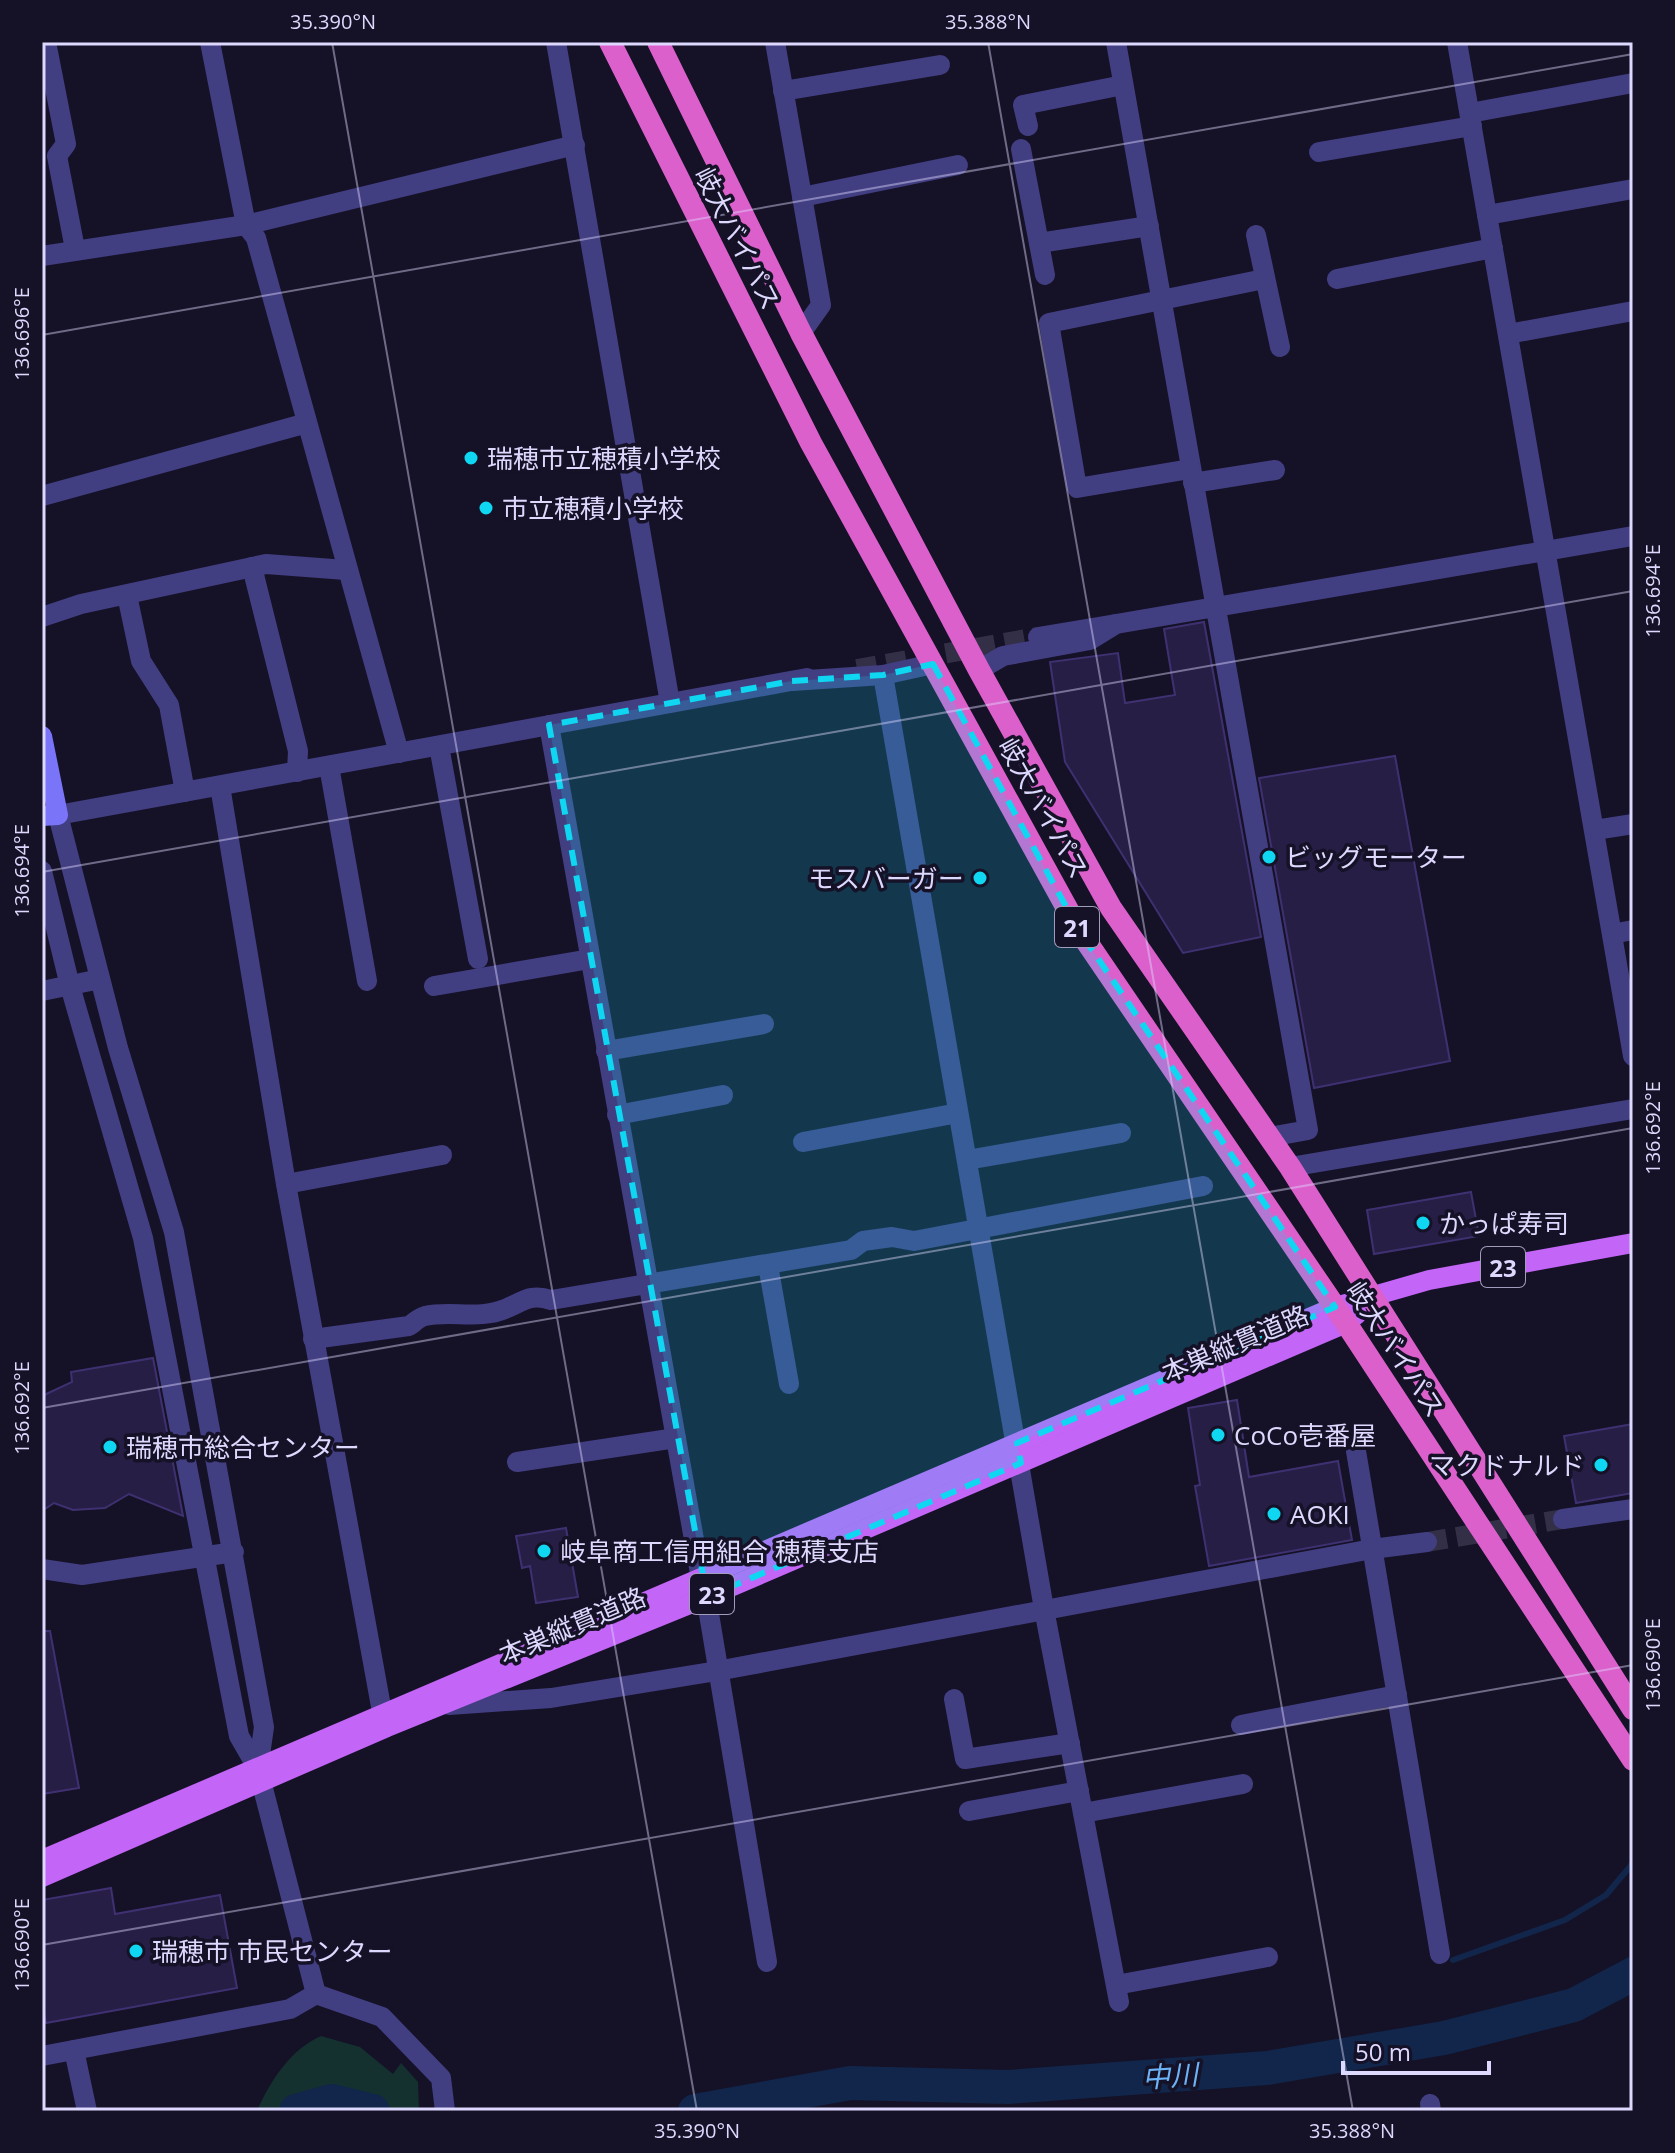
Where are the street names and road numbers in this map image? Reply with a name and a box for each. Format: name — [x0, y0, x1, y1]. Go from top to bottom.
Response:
street label: 岐大バイパス — [687, 161, 789, 315]
street label: 岐大バイパス — [991, 731, 1097, 885]
road number: 21 — [1055, 907, 1099, 947]
road number: 23 — [1481, 1247, 1525, 1287]
street label: 岐大バイパス — [1339, 1274, 1453, 1424]
street label: 本巣縦貫道路 — [1156, 1296, 1314, 1390]
road number: 23 — [690, 1574, 734, 1614]
street label: 本巣縦貫道路 — [493, 1578, 651, 1672]

